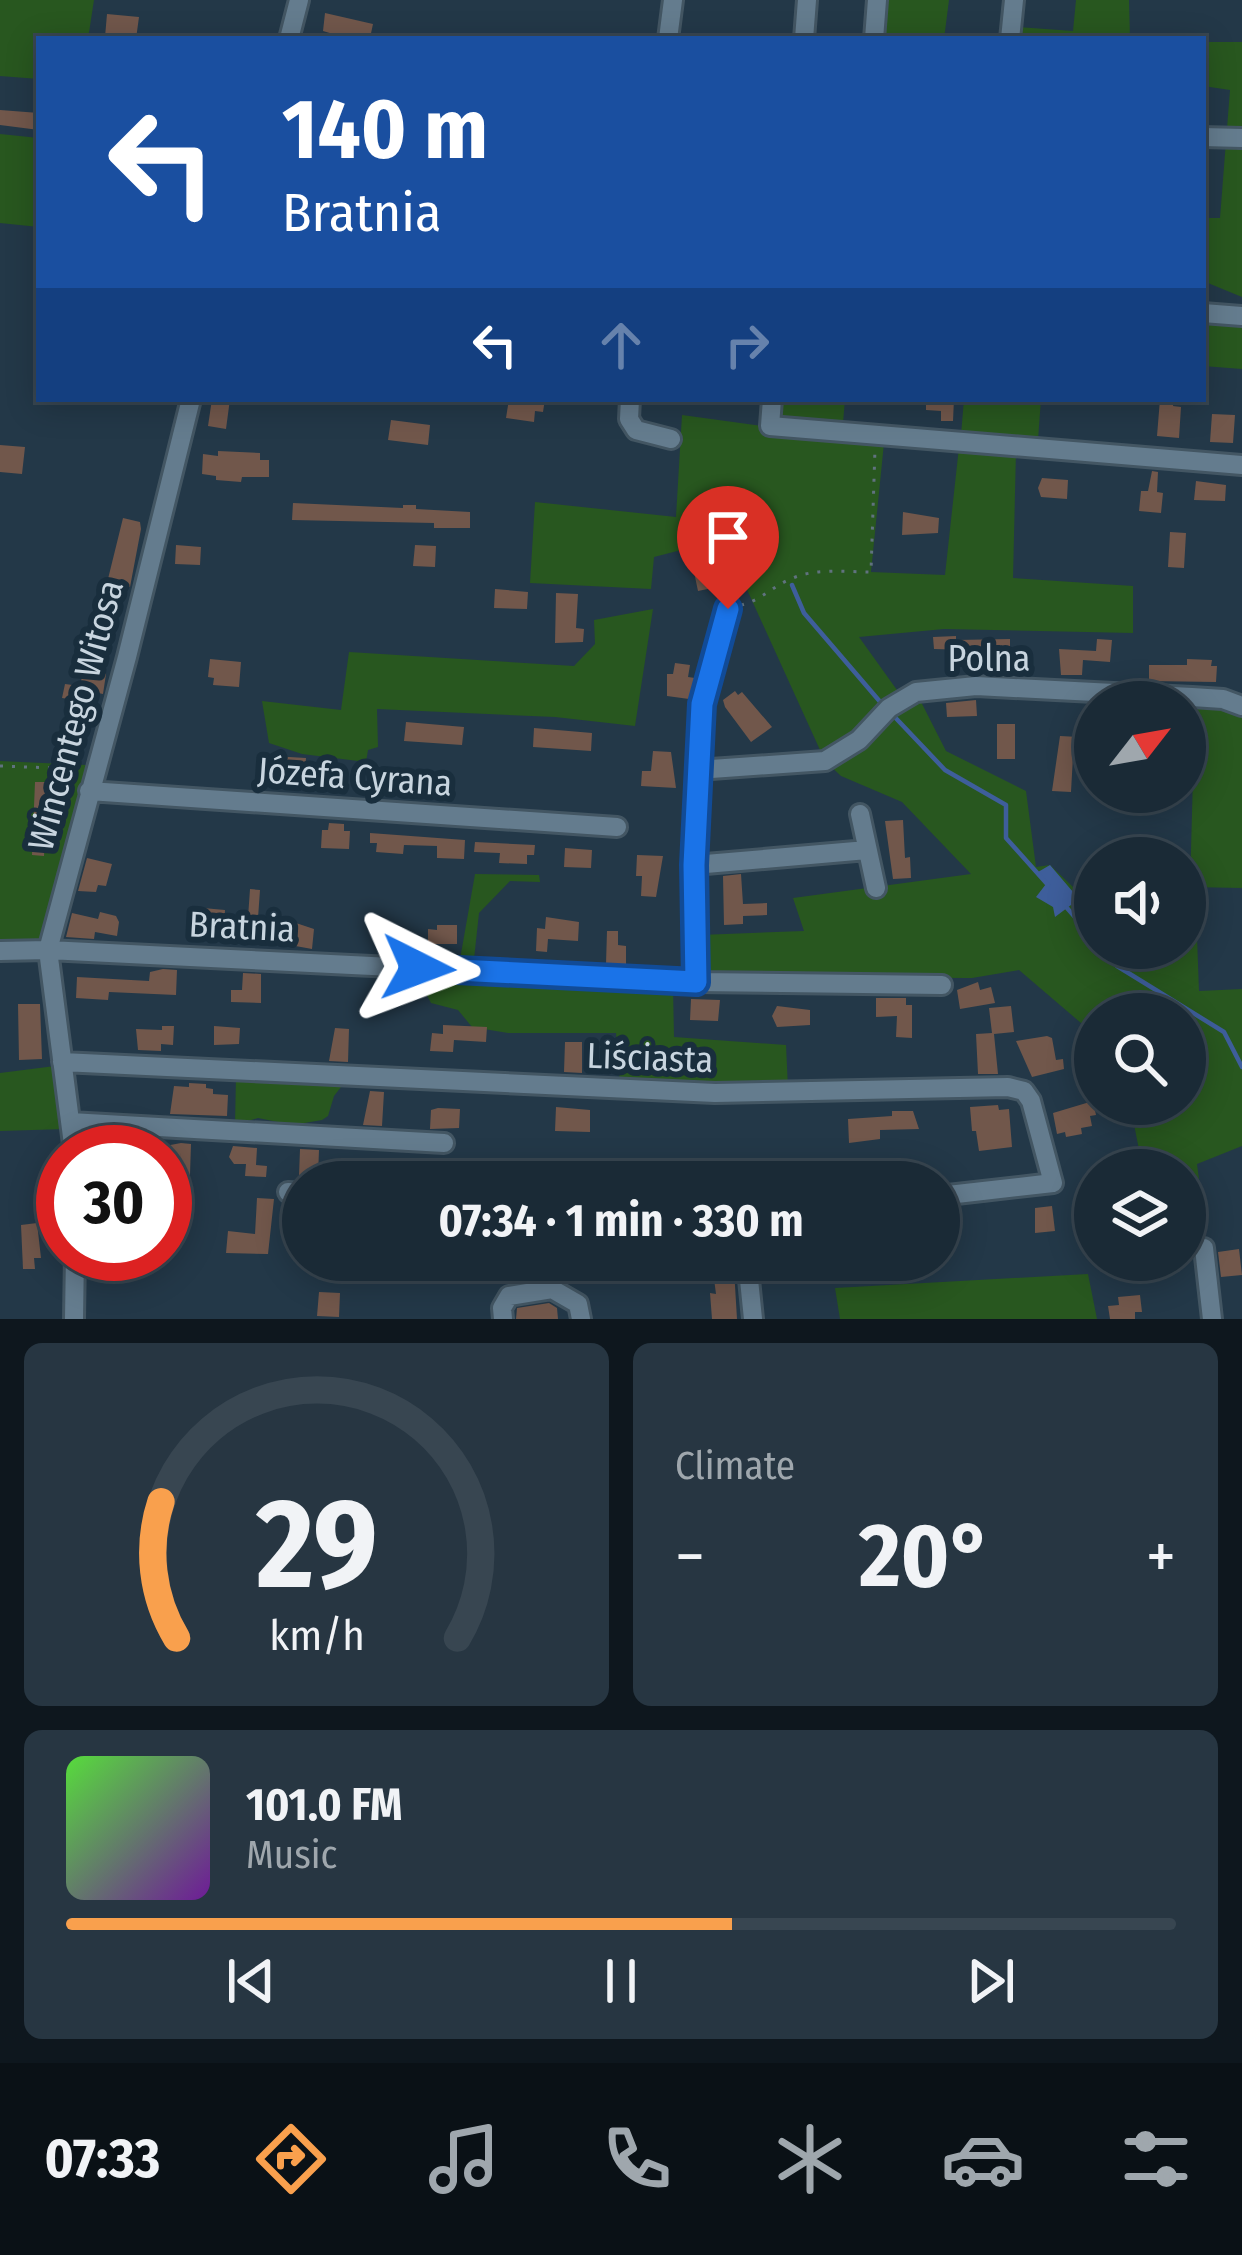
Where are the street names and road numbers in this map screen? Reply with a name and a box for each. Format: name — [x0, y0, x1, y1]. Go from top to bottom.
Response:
street label: Wincentego Witosa — [19, 575, 133, 855]
street label: Polna — [948, 637, 1030, 681]
street label: Józefa Cyrana — [256, 748, 454, 806]
street label: Bratnia — [188, 902, 296, 952]
street label: Liściasta — [586, 1034, 714, 1082]

